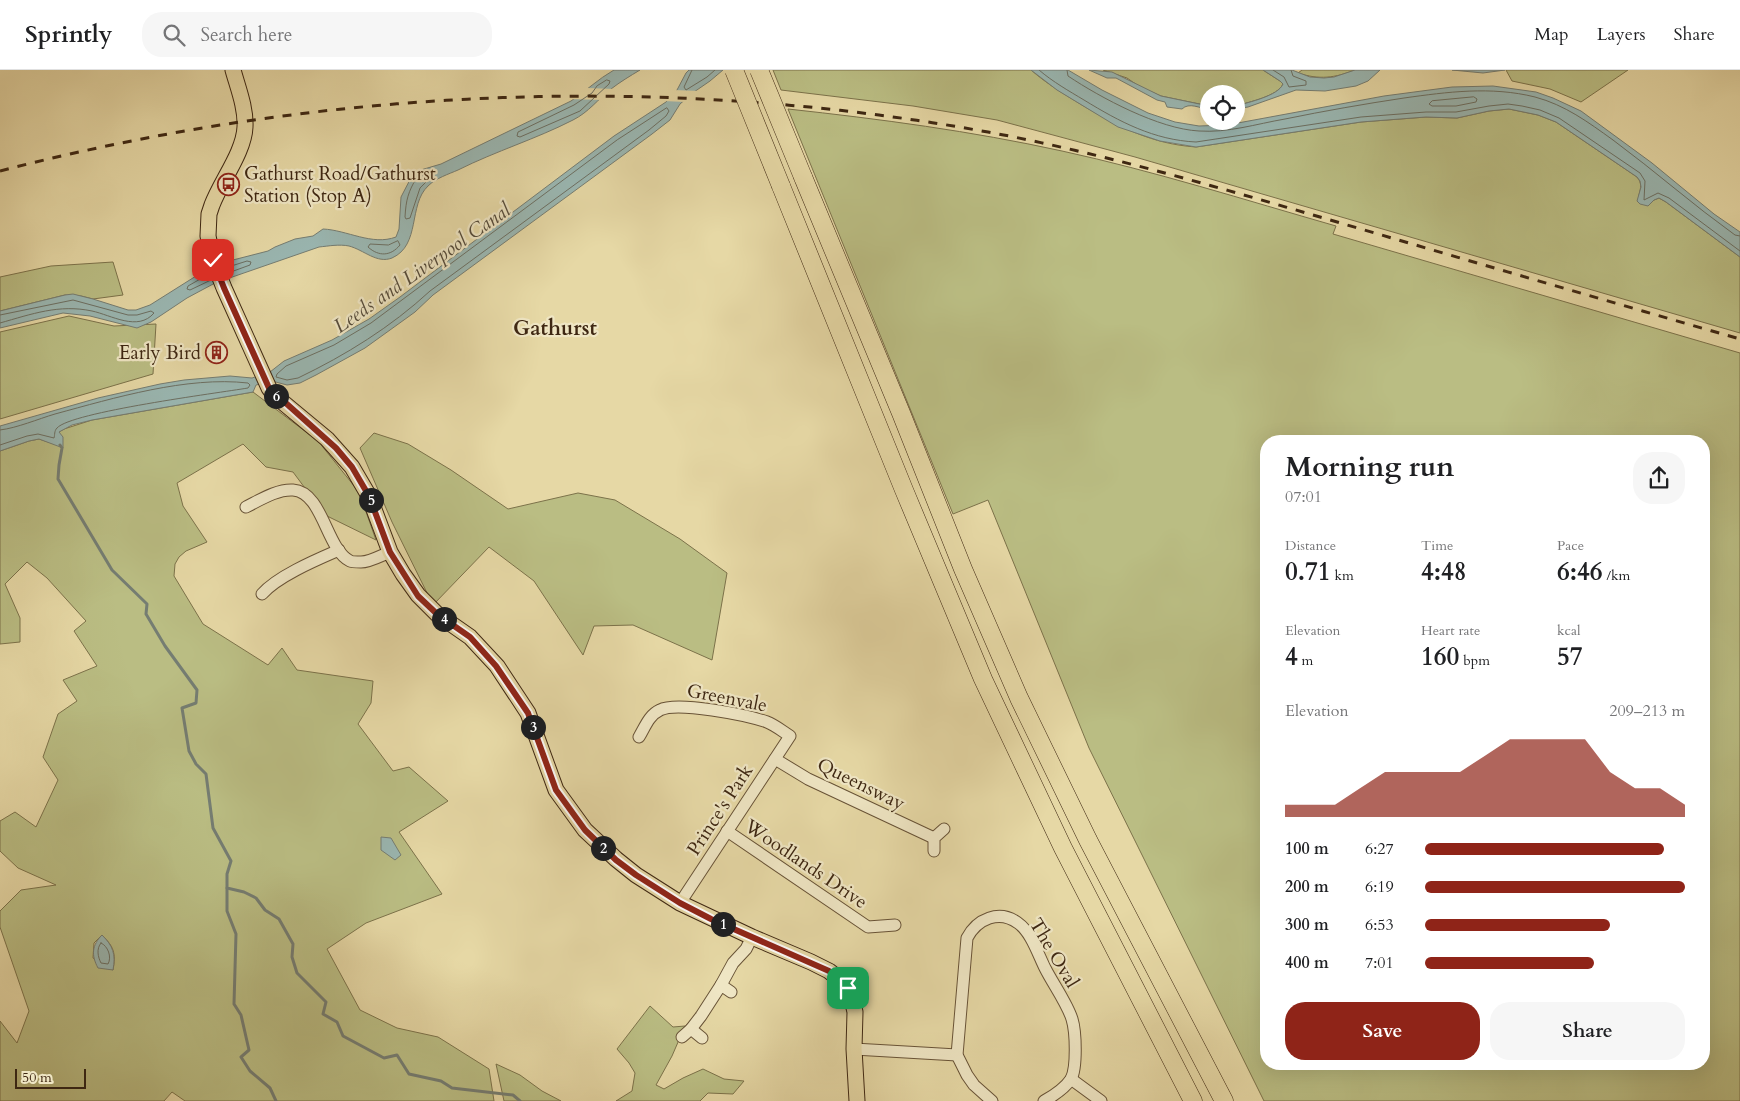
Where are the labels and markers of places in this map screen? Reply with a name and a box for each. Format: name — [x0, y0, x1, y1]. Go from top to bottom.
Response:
place label: Gathurst Road/Gathurst Station (Stop A) — [244, 161, 436, 209]
bus stop icon: Gathurst Road/Gathurst Station (Stop A) — [216, 173, 240, 197]
pin — [192, 239, 234, 281]
place label: Early Bird — [119, 340, 201, 366]
building icon: Early Bird — [205, 341, 229, 365]
pin: 6 — [264, 384, 288, 408]
pin: 5 — [358, 488, 384, 512]
pin: 4 — [432, 606, 456, 632]
pin: 3 — [520, 714, 546, 740]
pin: 2 — [590, 836, 616, 860]
pin: 1 — [710, 912, 736, 936]
pin — [827, 967, 869, 1009]

